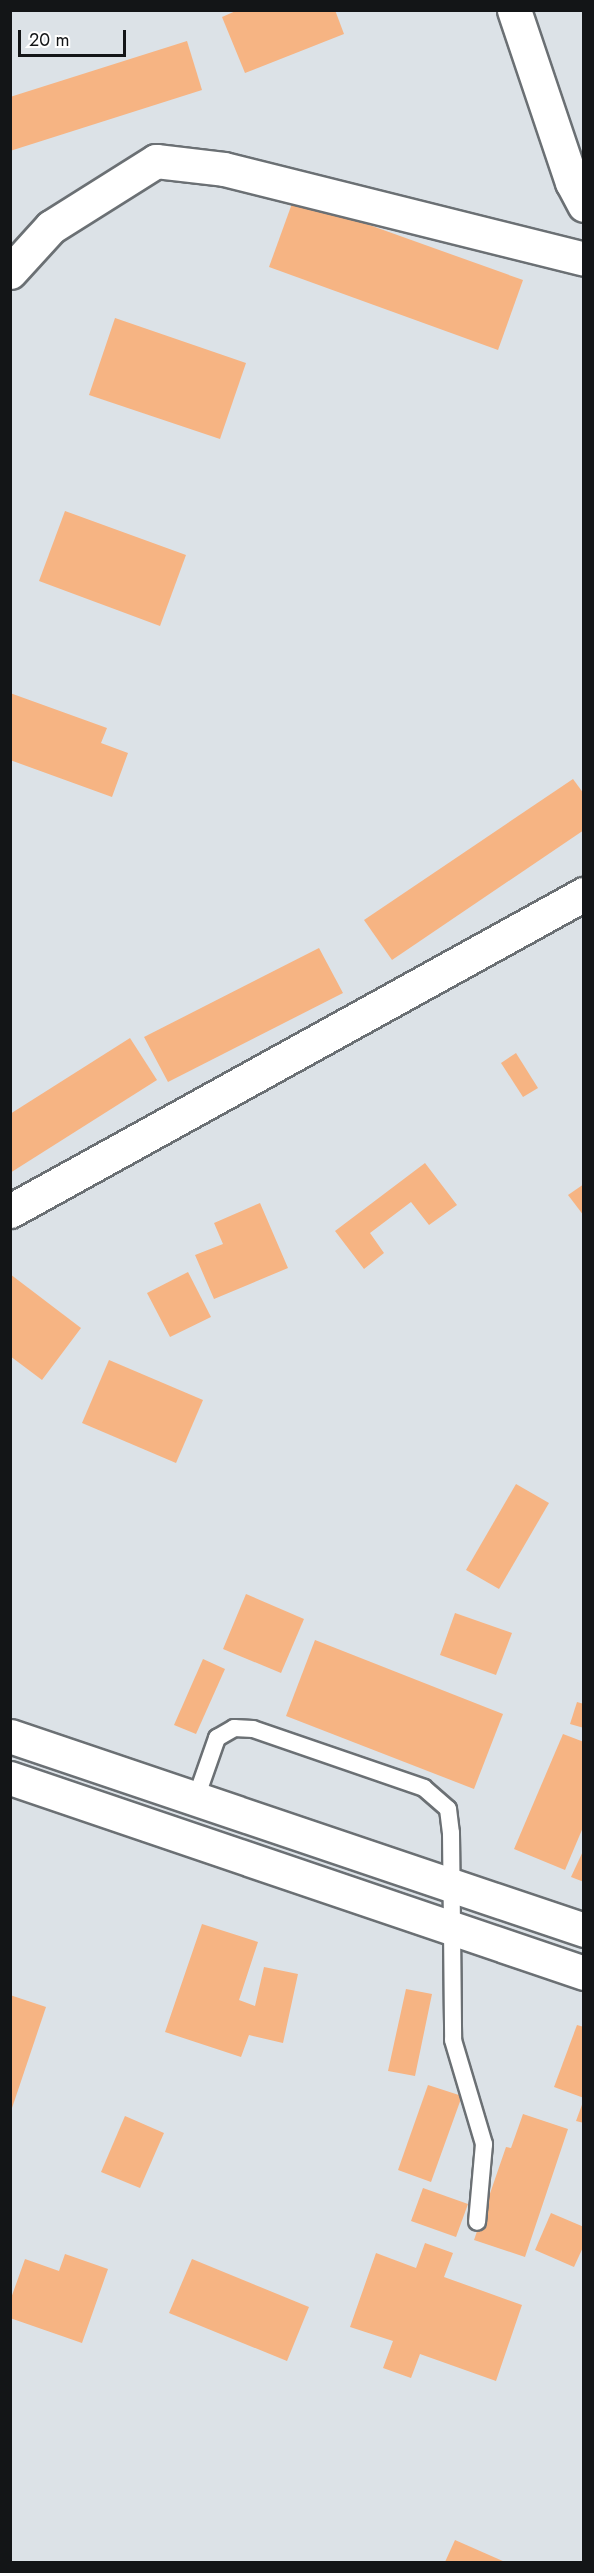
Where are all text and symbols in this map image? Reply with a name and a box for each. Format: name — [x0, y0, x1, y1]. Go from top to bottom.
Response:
scale bar — [21, 18, 129, 56]
text: 20 m — [29, 27, 69, 53]

